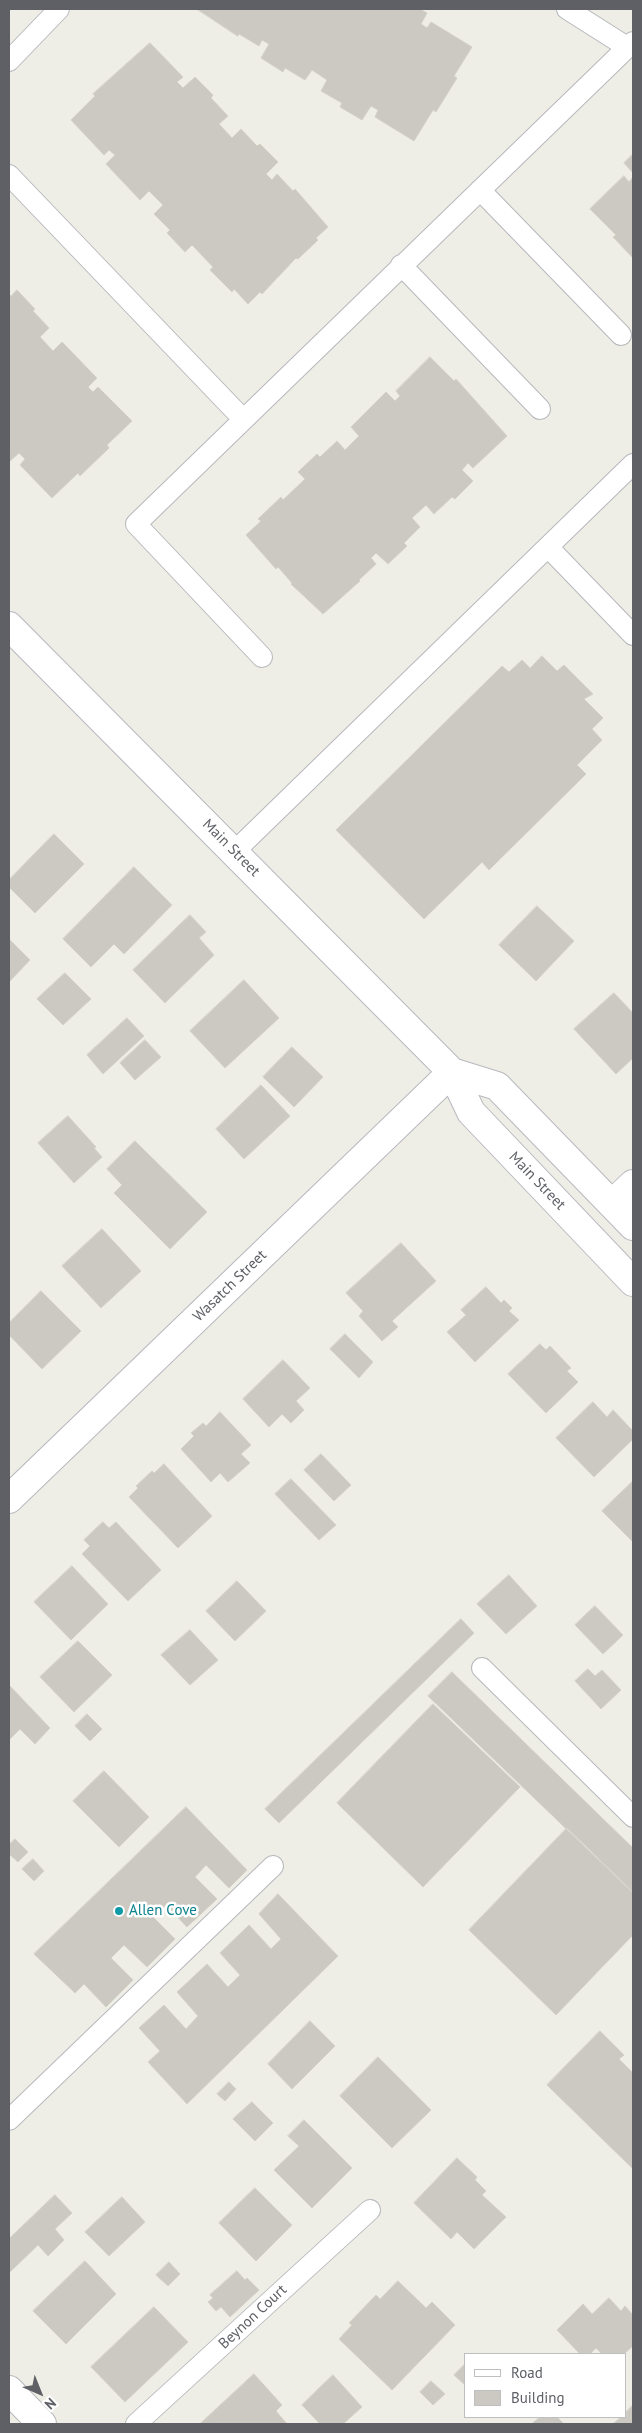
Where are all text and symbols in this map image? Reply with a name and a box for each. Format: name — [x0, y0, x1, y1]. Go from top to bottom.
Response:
street label: Main Street — [199, 816, 263, 880]
street label: Main Street — [505, 1148, 569, 1214]
street label: Wasatch Street — [190, 1246, 270, 1326]
place label: Allen Cove — [129, 1902, 197, 1920]
marker: Allen Cove — [113, 1905, 125, 1917]
street label: Beynon Court — [215, 2281, 291, 2353]
legend — [464, 2353, 627, 2418]
text: Road — [511, 2363, 543, 2382]
north arrow — [15, 2368, 65, 2418]
text: Building — [511, 2388, 565, 2407]
text: N — [41, 2394, 60, 2413]

